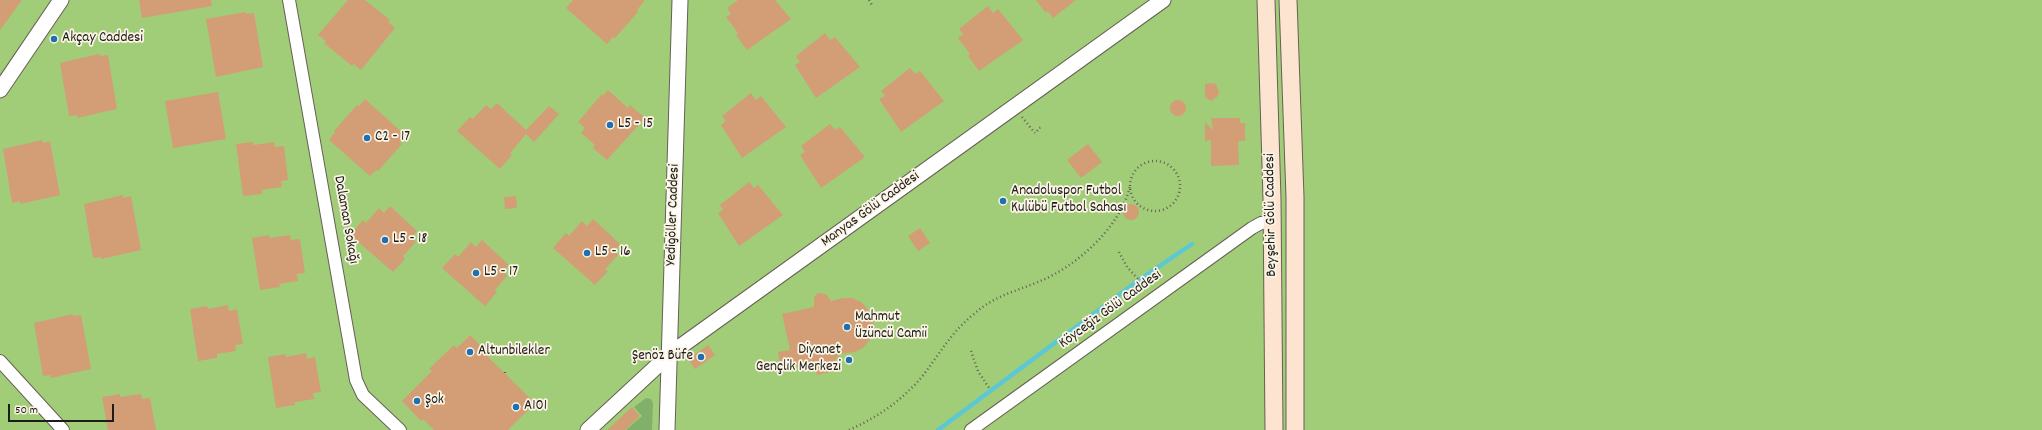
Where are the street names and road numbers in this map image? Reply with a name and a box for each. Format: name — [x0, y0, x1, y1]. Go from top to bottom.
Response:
street label: Beyşehir Gölü Caddesi — [1262, 153, 1282, 277]
street label: Yedigöller Caddesi — [663, 164, 685, 266]
street label: Manyas Gölü Caddesi — [818, 168, 924, 252]
street label: Dalaman Sokağı — [328, 175, 362, 265]
street label: Köyceğiz Gölü Caddesi — [1056, 267, 1166, 353]

